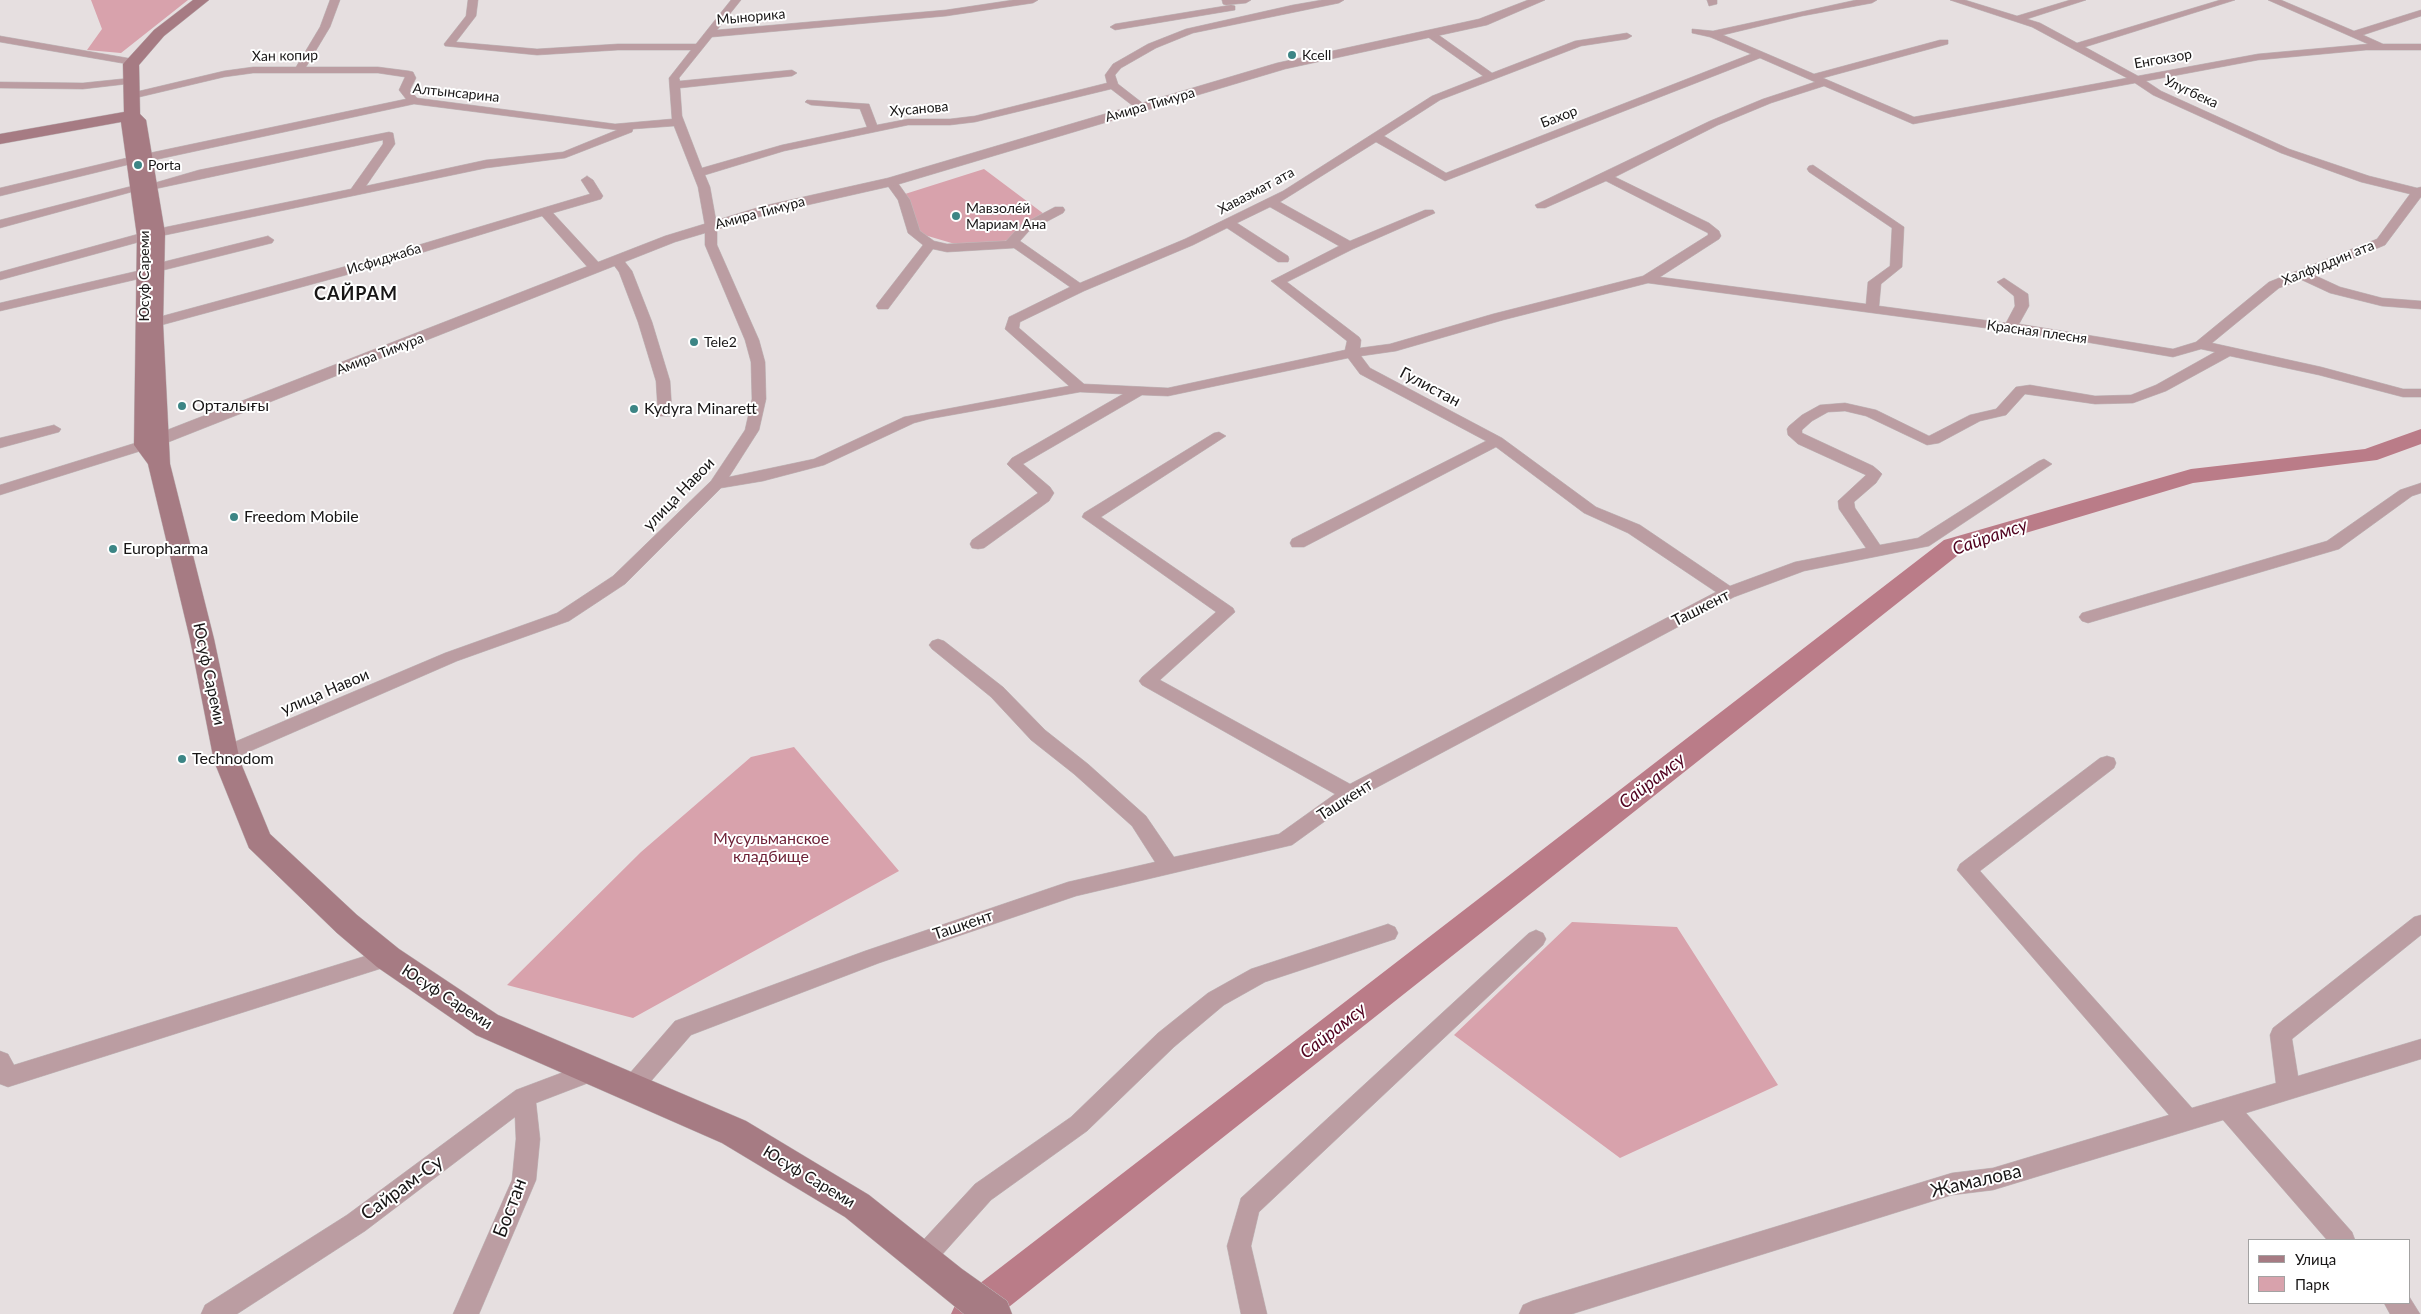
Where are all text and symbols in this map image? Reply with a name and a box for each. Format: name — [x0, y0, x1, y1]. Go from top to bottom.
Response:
street label: Мынорика — [716, 6, 786, 28]
street label: Енгокзор — [2133, 46, 2193, 72]
street label: Хан копир — [252, 47, 318, 65]
place label: Kcell — [1302, 47, 1331, 63]
marker: Kcell — [1286, 49, 1298, 61]
street label: Улугбека — [2161, 72, 2221, 112]
street label: Алтынсарина — [412, 80, 500, 106]
street label: Амира Тимура — [1103, 84, 1197, 126]
street label: Хусанова — [889, 98, 949, 120]
street label: Бахор — [1538, 102, 1580, 132]
place label: Porta — [148, 157, 181, 173]
marker: Porta — [132, 159, 144, 171]
street label: Хавазмат ата — [1215, 164, 1297, 218]
street label: Амира Тимура — [713, 193, 807, 233]
place label: Мавзоле́й Мариам Ана — [966, 200, 1046, 232]
marker: Мавзоле́й Мариам Ана — [950, 210, 962, 222]
street label: Юсуф Сареми — [136, 230, 152, 322]
street label: Халфуддин ата — [2279, 237, 2377, 289]
street label: Исфиджаба — [345, 240, 423, 278]
district label: САЙРАМ — [313, 283, 399, 305]
street label: Красная плесня — [1986, 317, 2088, 347]
street label: Амира Тимура — [334, 330, 426, 378]
place label: Tele2 — [704, 334, 737, 350]
marker: Tele2 — [688, 336, 700, 348]
street label: Гулистан — [1396, 363, 1464, 411]
place label: Орталығы — [192, 396, 269, 416]
place label: Kydyra Minarett — [644, 399, 757, 419]
marker: Орталығы — [176, 400, 188, 412]
marker: Kydyra Minarett — [628, 403, 640, 415]
street label: улица Навои — [639, 454, 719, 534]
place label: Freedom Mobile — [244, 507, 359, 527]
marker: Freedom Mobile — [228, 511, 240, 523]
water label: Сайрамсу — [1950, 514, 2030, 560]
place label: Europharma — [123, 539, 208, 559]
marker: Europharma — [107, 543, 119, 555]
street label: Ташкент — [1669, 585, 1733, 631]
street label: Юсуф Сареми — [189, 621, 229, 727]
street label: улица Навои — [278, 665, 372, 719]
place label: Technodom — [192, 749, 274, 769]
water label: Сайрамсу — [1615, 749, 1689, 813]
marker: Technodom — [176, 753, 188, 765]
street label: Ташкент — [1314, 775, 1376, 825]
park label: Мусульманское кладбище — [713, 829, 829, 867]
street label: Ташкент — [930, 906, 996, 944]
street label: Юсуф Сареми — [398, 961, 496, 1033]
water label: Сайрамсу — [1296, 999, 1370, 1063]
street label: Юсуф Сареми — [759, 1142, 859, 1212]
street label: Сайрам-Су — [357, 1151, 447, 1225]
street label: Жамалова — [1928, 1159, 2024, 1203]
street label: Бостан — [488, 1175, 532, 1241]
legend — [2248, 1239, 2411, 1304]
text: Улица — [2295, 1250, 2336, 1268]
text: Парк — [2295, 1275, 2329, 1293]

